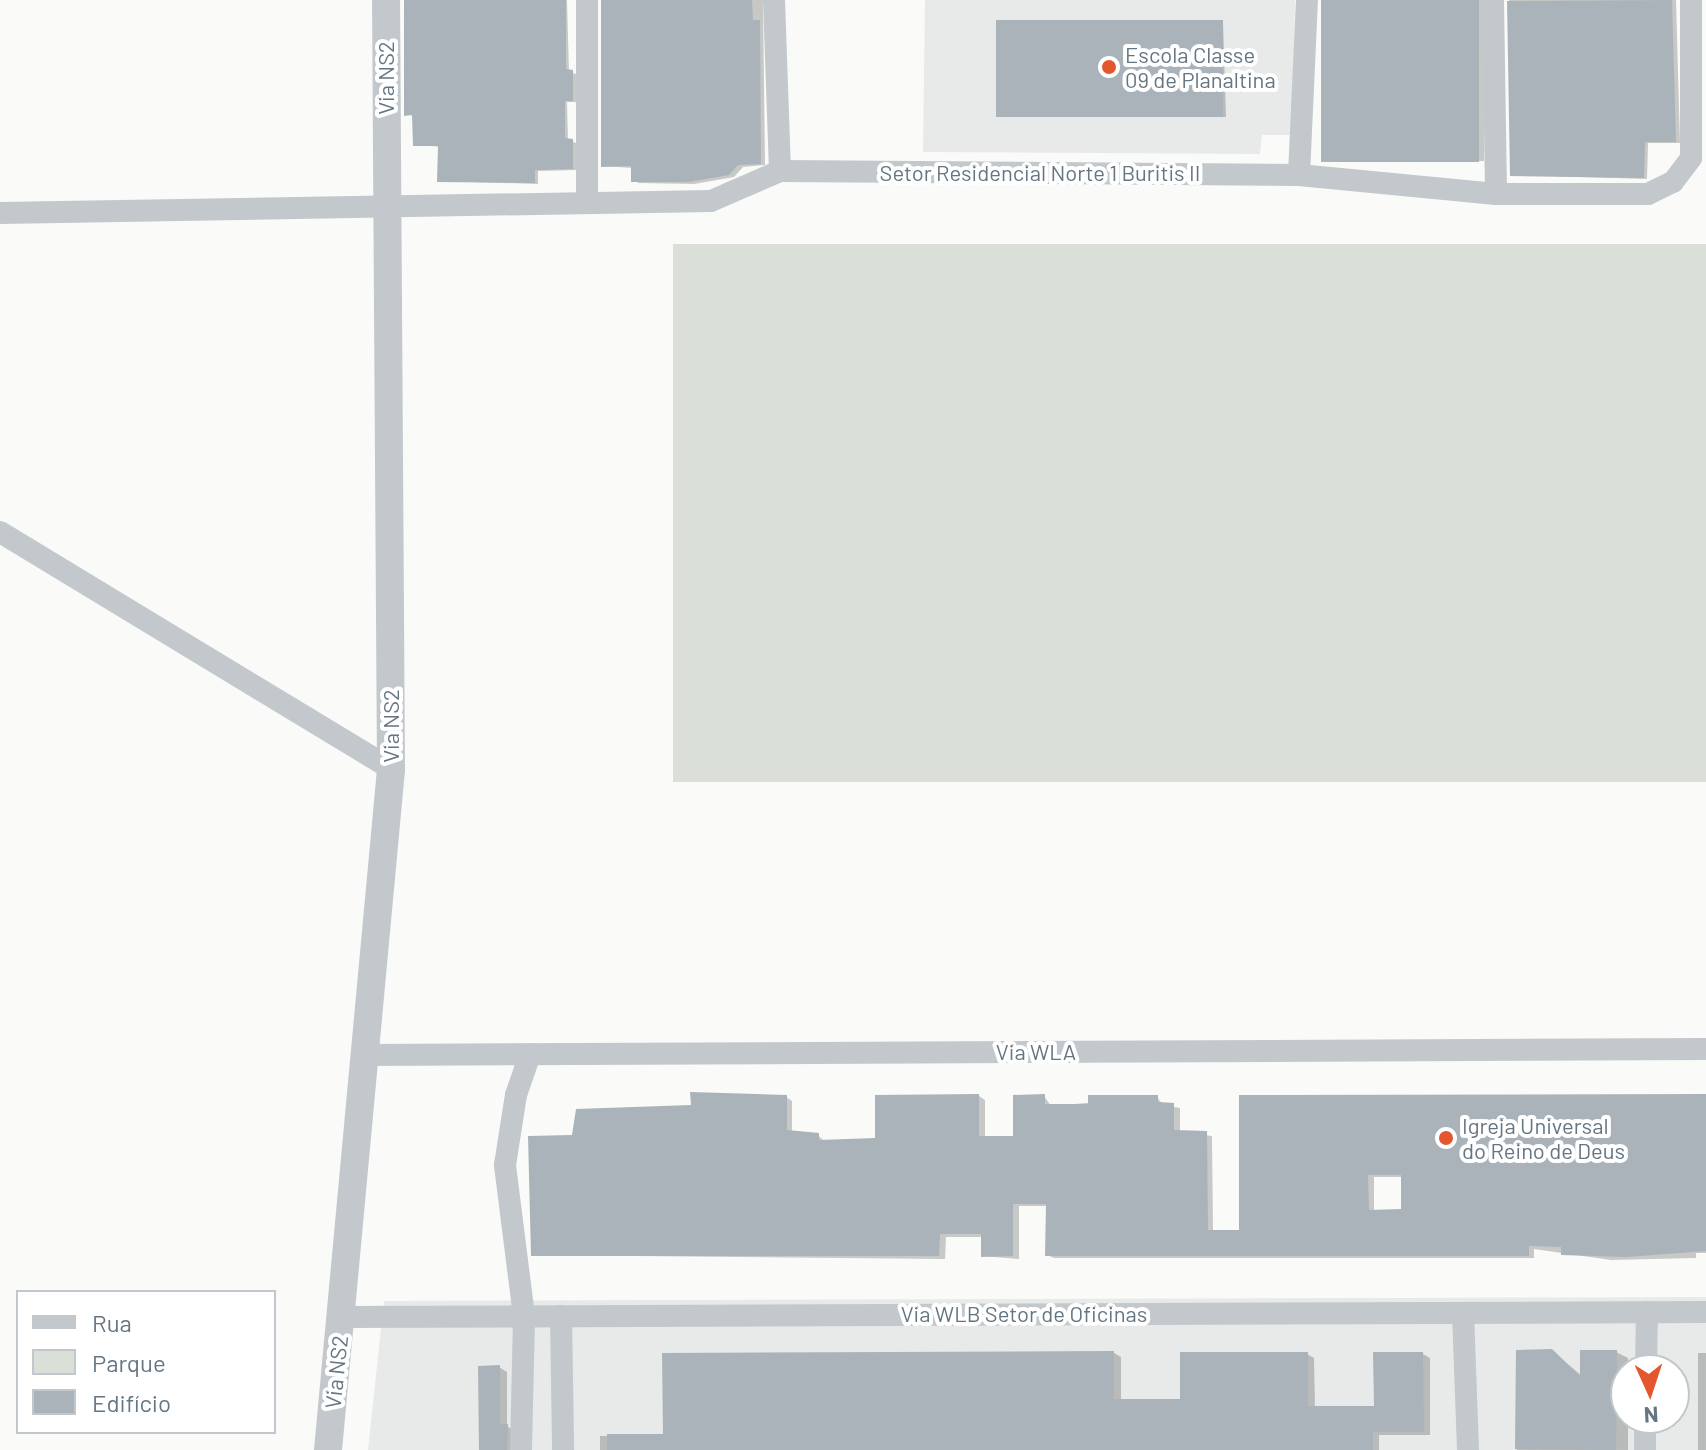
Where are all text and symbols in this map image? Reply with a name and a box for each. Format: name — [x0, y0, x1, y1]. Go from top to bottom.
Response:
street label: Via NS2 — [373, 41, 399, 115]
place label: Escola Classe 09 de Planaltina — [1125, 41, 1276, 92]
marker: Escola Classe 09 de Planaltina — [1100, 58, 1118, 76]
street label: Setor Residencial Norte 1 Buritis II — [880, 160, 1200, 186]
street label: Via NS2 — [378, 689, 404, 763]
street label: Via WLA — [996, 1039, 1076, 1065]
place label: Igreja Universal do Reino de Deus — [1462, 1112, 1625, 1164]
marker: Igreja Universal do Reino de Deus — [1437, 1129, 1455, 1147]
legend — [16, 1290, 276, 1434]
street label: Via WLB Setor de Oficinas — [901, 1301, 1147, 1327]
text: Rua — [92, 1308, 132, 1337]
street label: Via NS2 — [319, 1334, 353, 1410]
text: Parque — [92, 1348, 166, 1377]
north arrow — [1610, 1354, 1690, 1434]
text: Edifício — [92, 1388, 171, 1417]
text: N — [1643, 1403, 1659, 1429]

